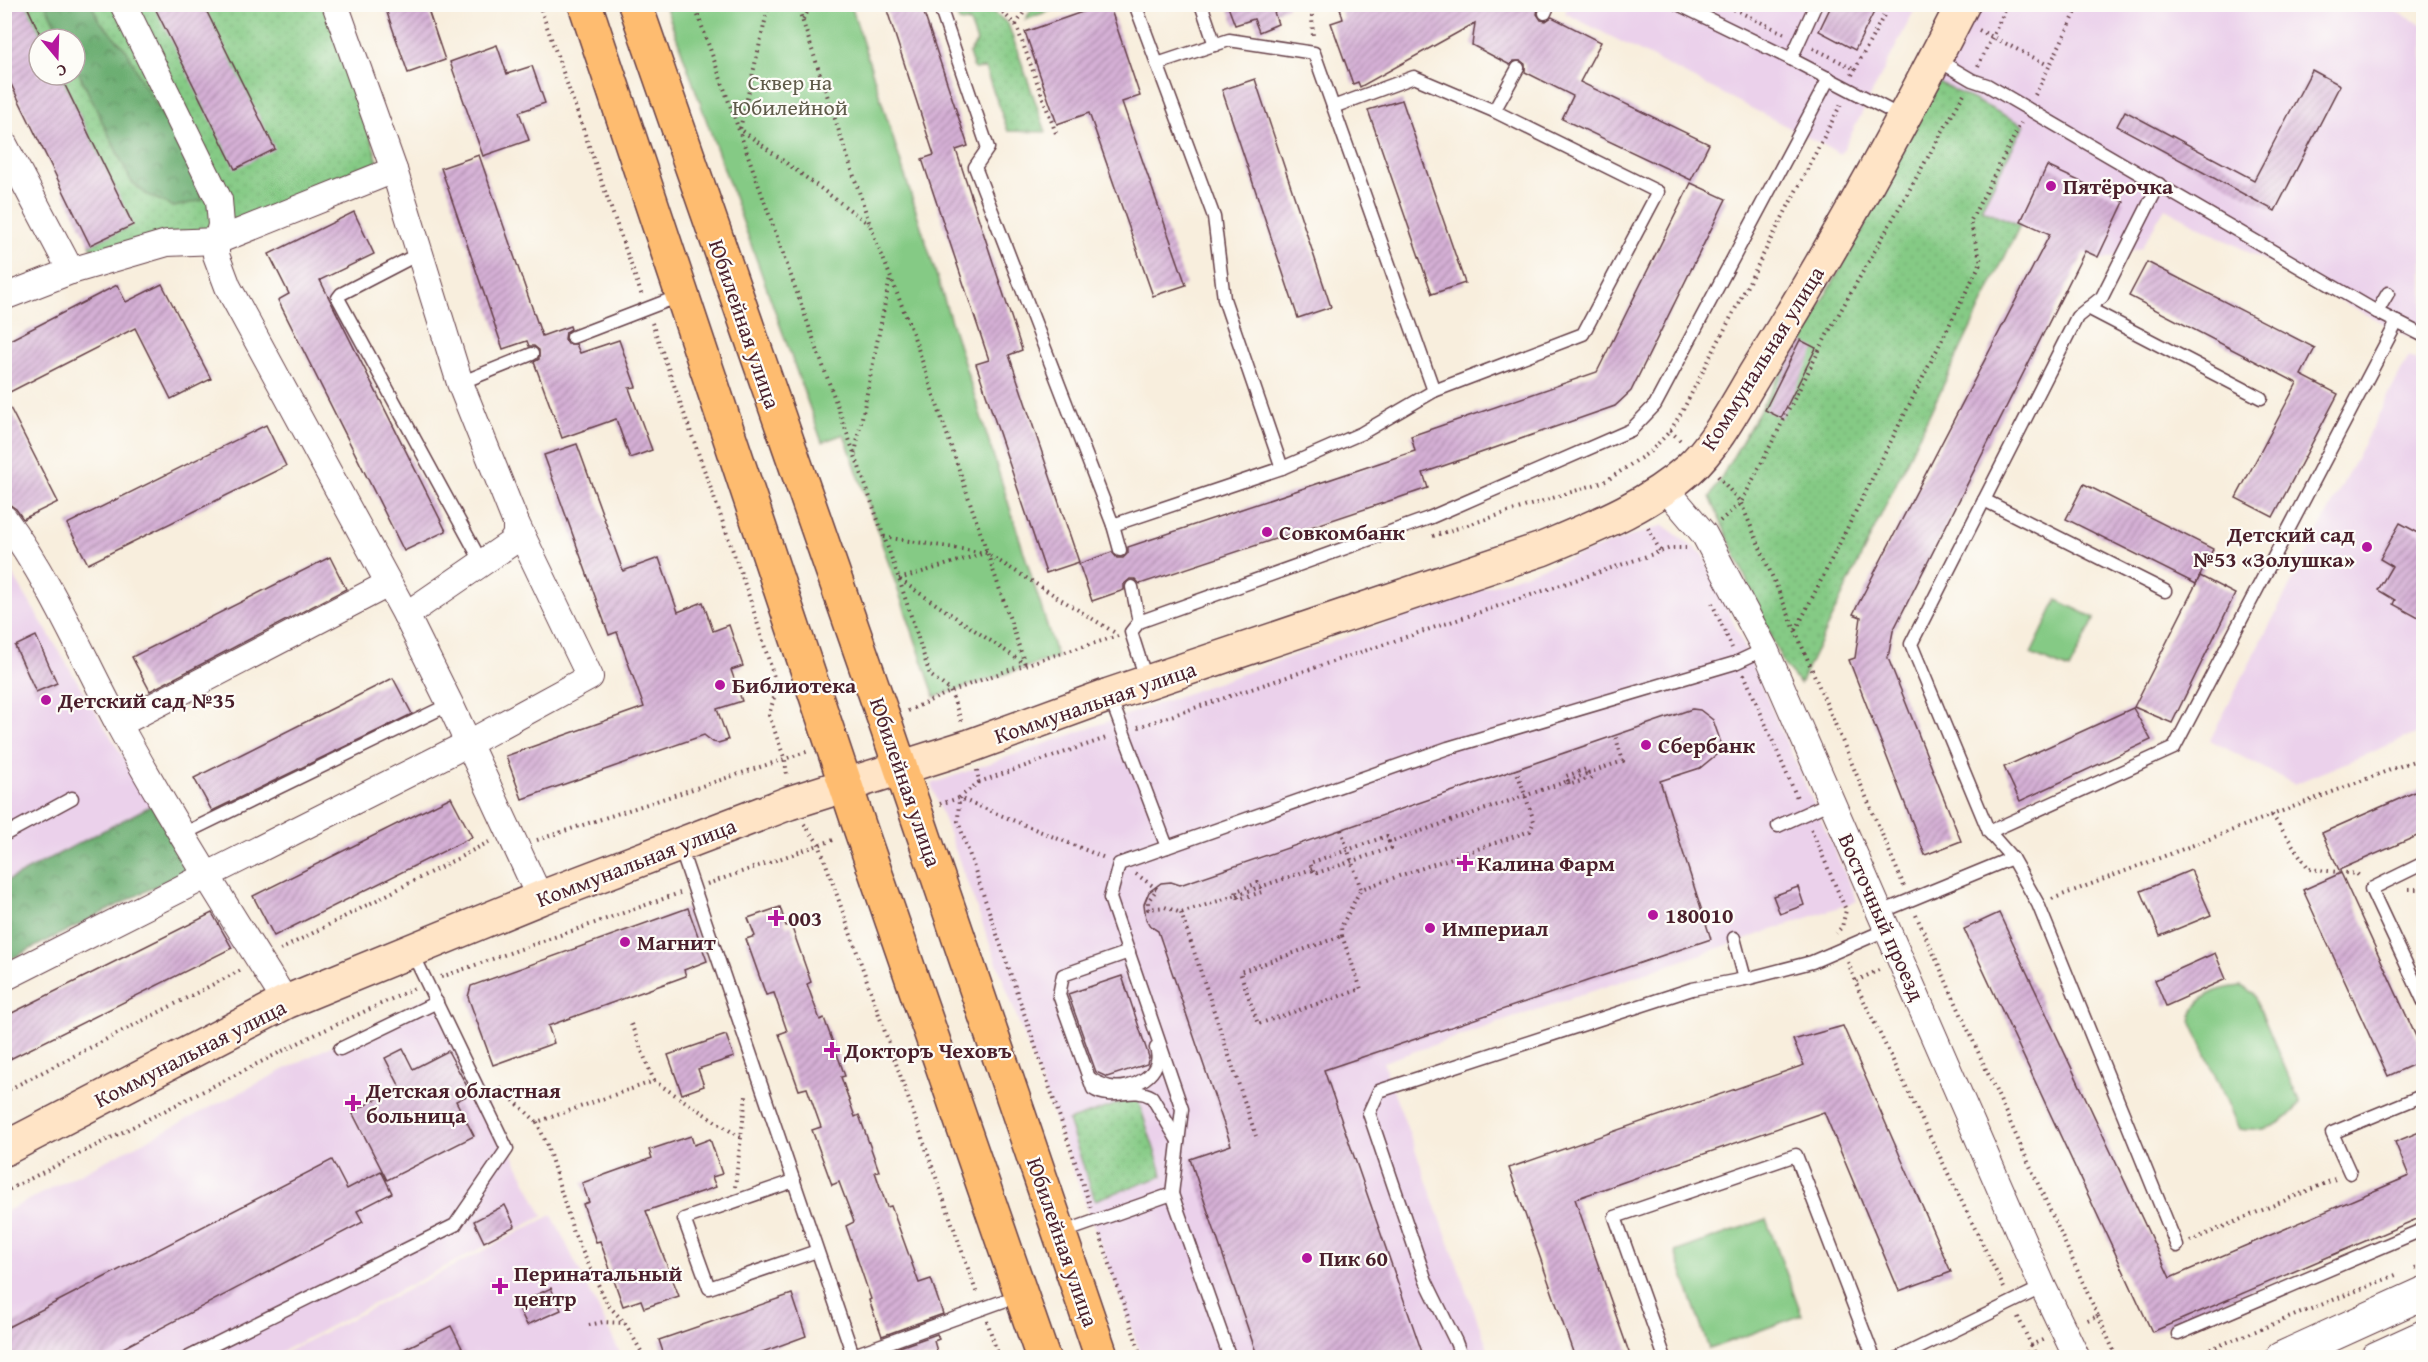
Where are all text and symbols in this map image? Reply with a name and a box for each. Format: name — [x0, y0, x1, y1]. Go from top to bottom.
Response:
north arrow — [27, 27, 87, 87]
text: С — [54, 58, 70, 84]
park label: Сквер на Юбилейной — [732, 66, 848, 123]
place label: Пятёрочка — [2063, 170, 2174, 202]
marker: Пятёрочка — [2044, 179, 2058, 193]
street label: Юбилейная улица — [701, 235, 789, 414]
street label: Коммунальная улица — [1692, 259, 1832, 456]
place label: Совкомбанк — [1279, 516, 1405, 548]
place label: Детский сад №53 «Золушка» — [2192, 518, 2356, 575]
marker: Совкомбанк — [1260, 525, 1274, 539]
marker: Детский сад №53 «Золушка» — [2360, 540, 2374, 554]
street label: Коммунальная улица — [990, 652, 1201, 752]
place label: Библиотека — [732, 669, 857, 701]
marker: Библиотека — [713, 678, 727, 692]
place label: Детский сад №35 — [57, 684, 235, 716]
marker: Детский сад №35 — [39, 693, 53, 707]
street label: Юбилейная улица — [862, 693, 950, 872]
place label: Сбербанк — [1658, 729, 1755, 761]
marker: Сбербанк — [1639, 738, 1653, 752]
street label: Коммунальная улица — [531, 809, 741, 915]
street label: Восточный проезд — [1831, 828, 1933, 1006]
place label: Калина Фарм — [1477, 847, 1615, 879]
marker: Калина Фарм — [1458, 856, 1472, 870]
place label: 180010 — [1665, 899, 1733, 931]
place label: 003 — [788, 902, 822, 934]
marker: 180010 — [1646, 908, 1660, 922]
marker: 003 — [769, 911, 783, 925]
place label: Империал — [1442, 912, 1549, 944]
marker: Империал — [1423, 921, 1437, 935]
place label: Магнит — [637, 926, 716, 958]
marker: Магнит — [618, 935, 632, 949]
street label: Коммунальная улица — [88, 990, 292, 1115]
place label: Докторъ Чеховъ — [843, 1034, 1012, 1066]
marker: Докторъ Чеховъ — [825, 1043, 839, 1057]
place label: Детская областная больница — [365, 1074, 561, 1131]
marker: Детская областная больница — [344, 1094, 362, 1112]
street label: Юбилейная улица — [1019, 1153, 1107, 1332]
place label: Пик 60 — [1319, 1242, 1388, 1274]
marker: Пик 60 — [1300, 1251, 1314, 1265]
place label: Перинатальный центр — [514, 1257, 682, 1314]
marker: Перинатальный центр — [491, 1277, 509, 1295]

